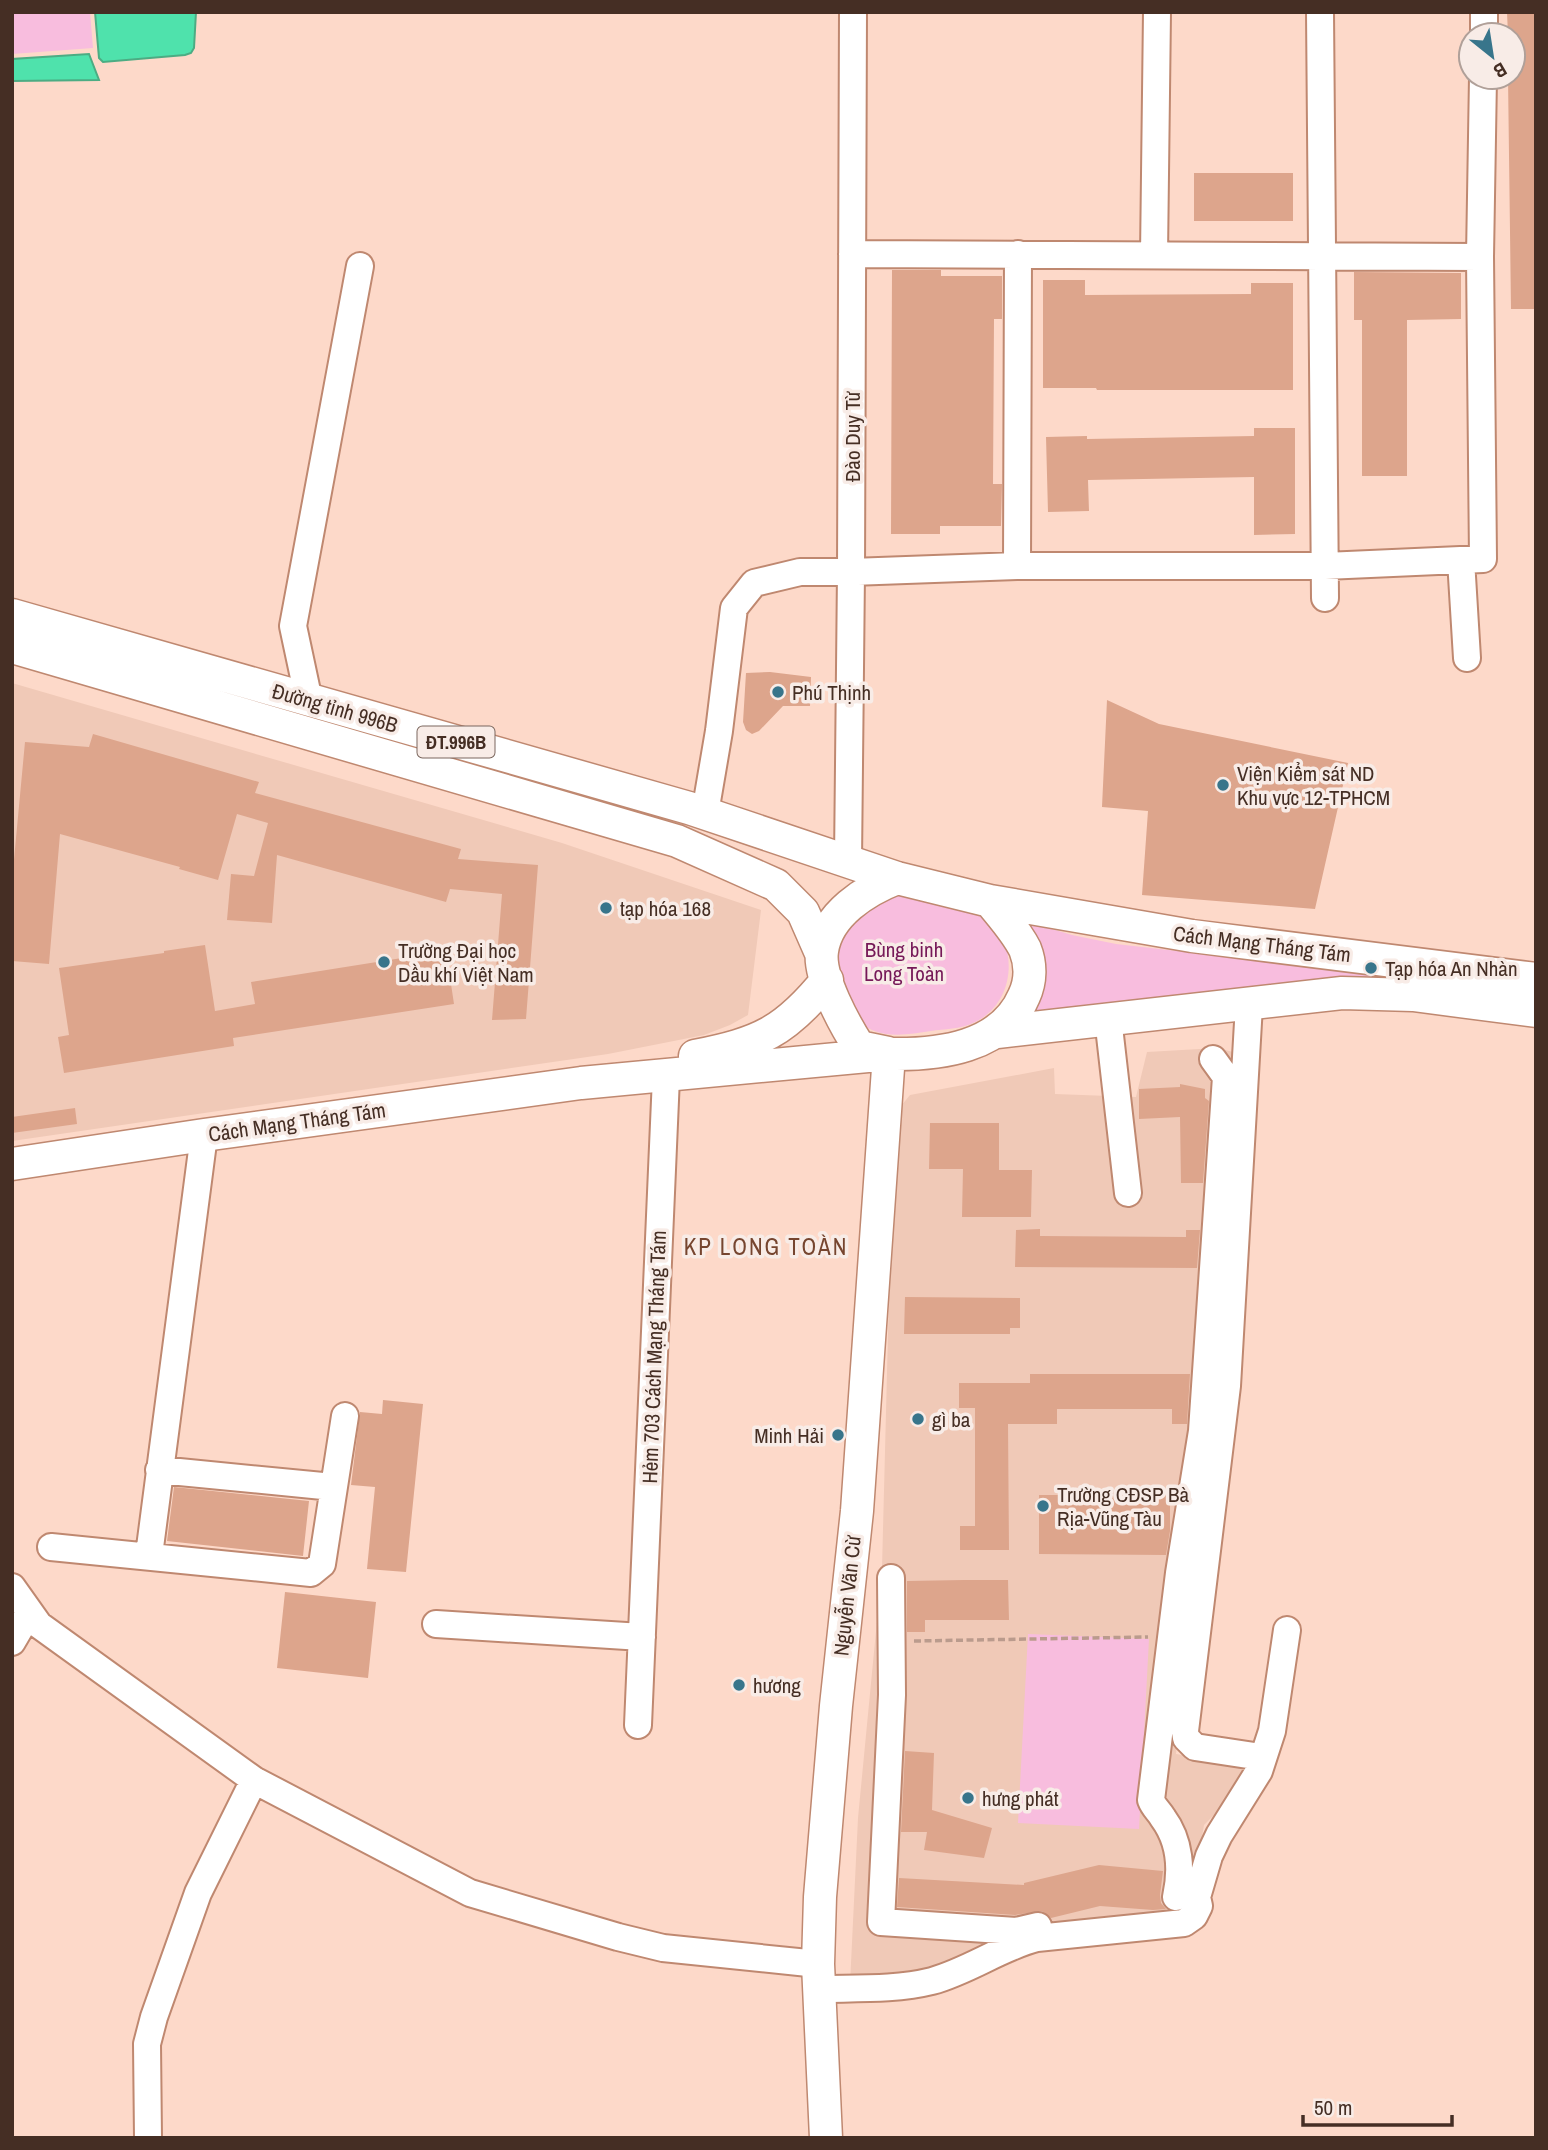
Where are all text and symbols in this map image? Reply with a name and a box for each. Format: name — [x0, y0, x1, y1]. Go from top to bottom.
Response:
north arrow — [1457, 21, 1527, 91]
text: B — [1489, 57, 1512, 85]
street label: Đào Duy Từ — [838, 391, 867, 482]
street label: Đường tỉnh 996B — [269, 676, 401, 740]
place label: Phú Thịnh — [792, 678, 871, 707]
marker: Phú Thịnh — [770, 684, 786, 700]
road number: ĐT.996B — [418, 726, 494, 758]
place label: Viện Kiểm sát ND Khu vực 12-TPHCM — [1237, 759, 1390, 812]
marker: Viện Kiểm sát ND Khu vực 12-TPHCM — [1215, 777, 1231, 793]
place label: tạp hóa 168 — [620, 894, 711, 923]
marker: tạp hóa 168 — [598, 900, 614, 916]
street label: Cách Mạng Tháng Tám — [1172, 919, 1352, 969]
park label: Bùng binh Long Toàn — [864, 935, 944, 988]
place label: Trường Đại học Dầu khí Việt Nam — [398, 936, 534, 989]
marker: Trường Đại học Dầu khí Việt Nam — [376, 954, 392, 970]
place label: Tạp hóa An Nhàn — [1385, 954, 1517, 983]
marker: Tạp hóa An Nhàn — [1363, 960, 1379, 976]
street label: Cách Mạng Tháng Tám — [206, 1095, 388, 1149]
street label: Hẻm 703 Cách Mạng Tháng Tám — [635, 1230, 673, 1484]
district label: KP LONG TOÀN — [684, 1231, 848, 1262]
place label: gì ba — [932, 1405, 971, 1434]
marker: gì ba — [910, 1411, 926, 1427]
place label: Minh Hải — [754, 1421, 824, 1450]
marker: Minh Hải — [830, 1427, 846, 1443]
place label: Trường CĐSP Bà Rịa-Vũng Tàu — [1057, 1480, 1190, 1533]
marker: Trường CĐSP Bà Rịa-Vũng Tàu — [1035, 1498, 1051, 1514]
street label: Nguyễn Văn Cừ — [826, 1533, 868, 1657]
place label: hương — [753, 1671, 801, 1700]
marker: hương — [731, 1677, 747, 1693]
place label: hưng phát — [982, 1784, 1059, 1813]
marker: hưng phát — [960, 1790, 976, 1806]
scale bar — [1303, 2084, 1452, 2128]
text: 50 m — [1314, 2093, 1352, 2122]

